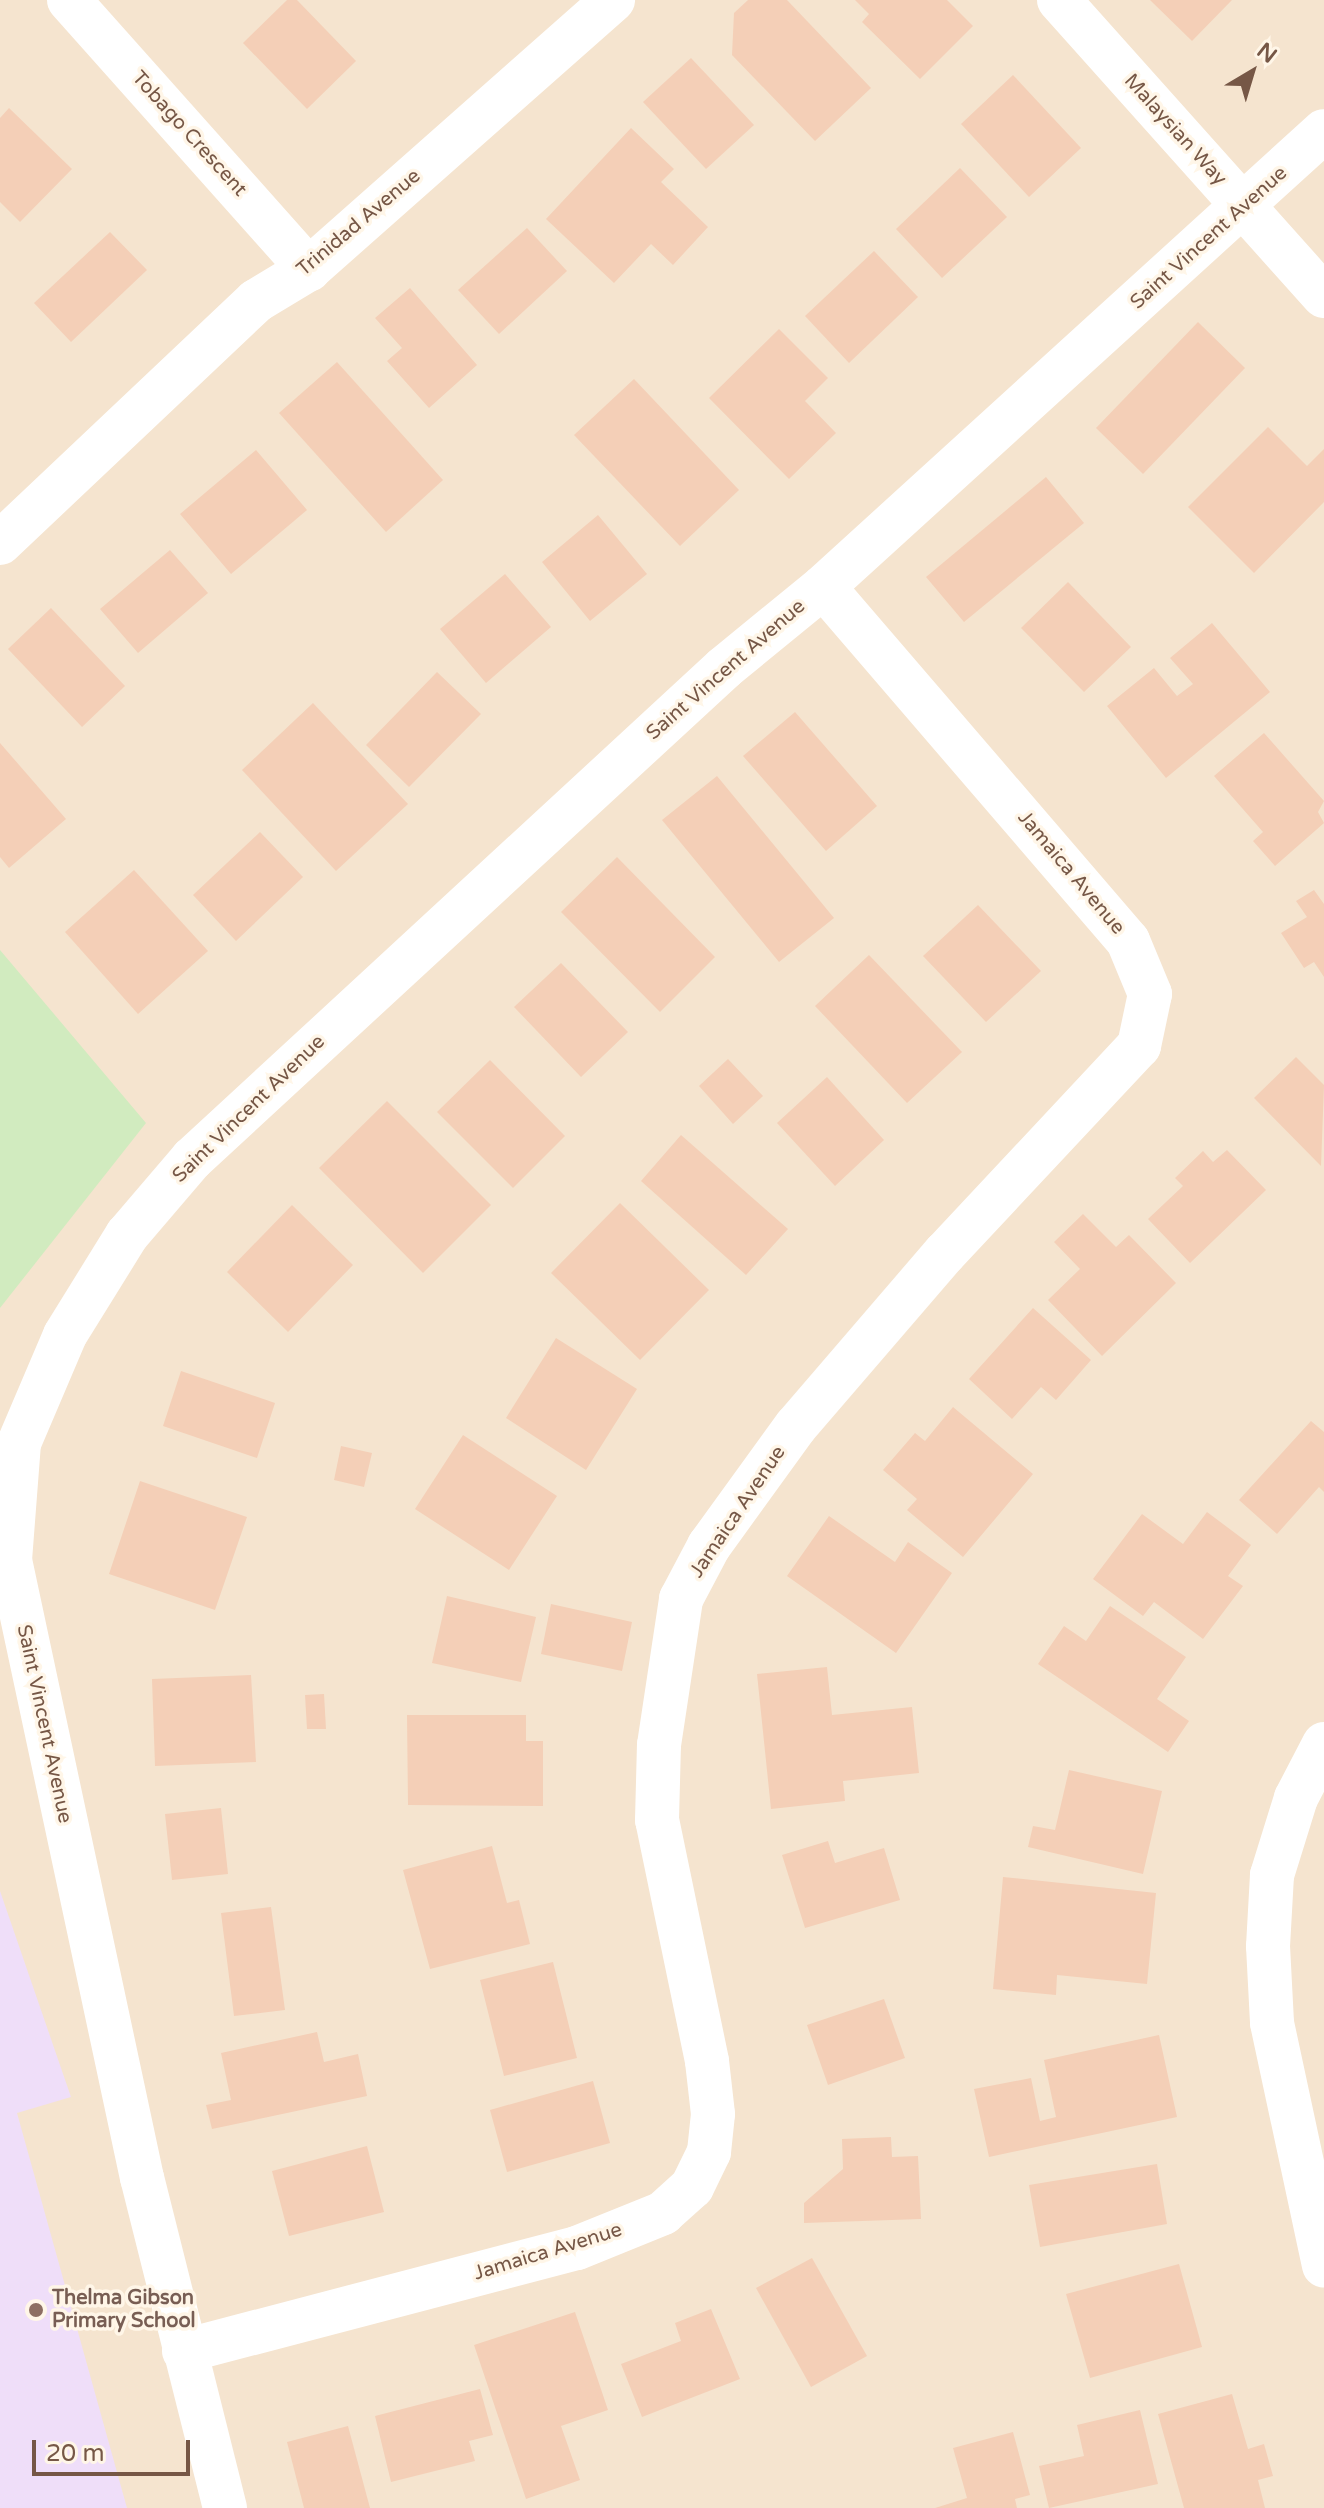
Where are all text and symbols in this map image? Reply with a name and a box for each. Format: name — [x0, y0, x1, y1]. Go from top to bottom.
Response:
north arrow — [1212, 32, 1292, 112]
text: N — [1252, 37, 1282, 69]
street label: Tobago Crescent — [126, 66, 252, 202]
street label: Malaysian Way — [1119, 69, 1231, 191]
street label: Saint Vincent Avenue — [1126, 161, 1292, 315]
street label: Trinidad Avenue — [292, 164, 426, 282]
street label: Saint Vincent Avenue — [642, 595, 810, 745]
street label: Jamaica Avenue — [1012, 806, 1130, 940]
street label: Saint Vincent Avenue — [168, 1030, 330, 1188]
street label: Jamaica Avenue — [685, 1442, 791, 1582]
street label: Saint Vincent Avenue — [11, 1623, 77, 1825]
street label: Jamaica Avenue — [471, 2218, 625, 2286]
place label: Thelma Gibson Primary School — [52, 2286, 196, 2333]
marker: Thelma Gibson Primary School — [27, 2301, 45, 2319]
scale bar — [36, 2424, 194, 2474]
text: 20 m — [46, 2439, 104, 2468]

